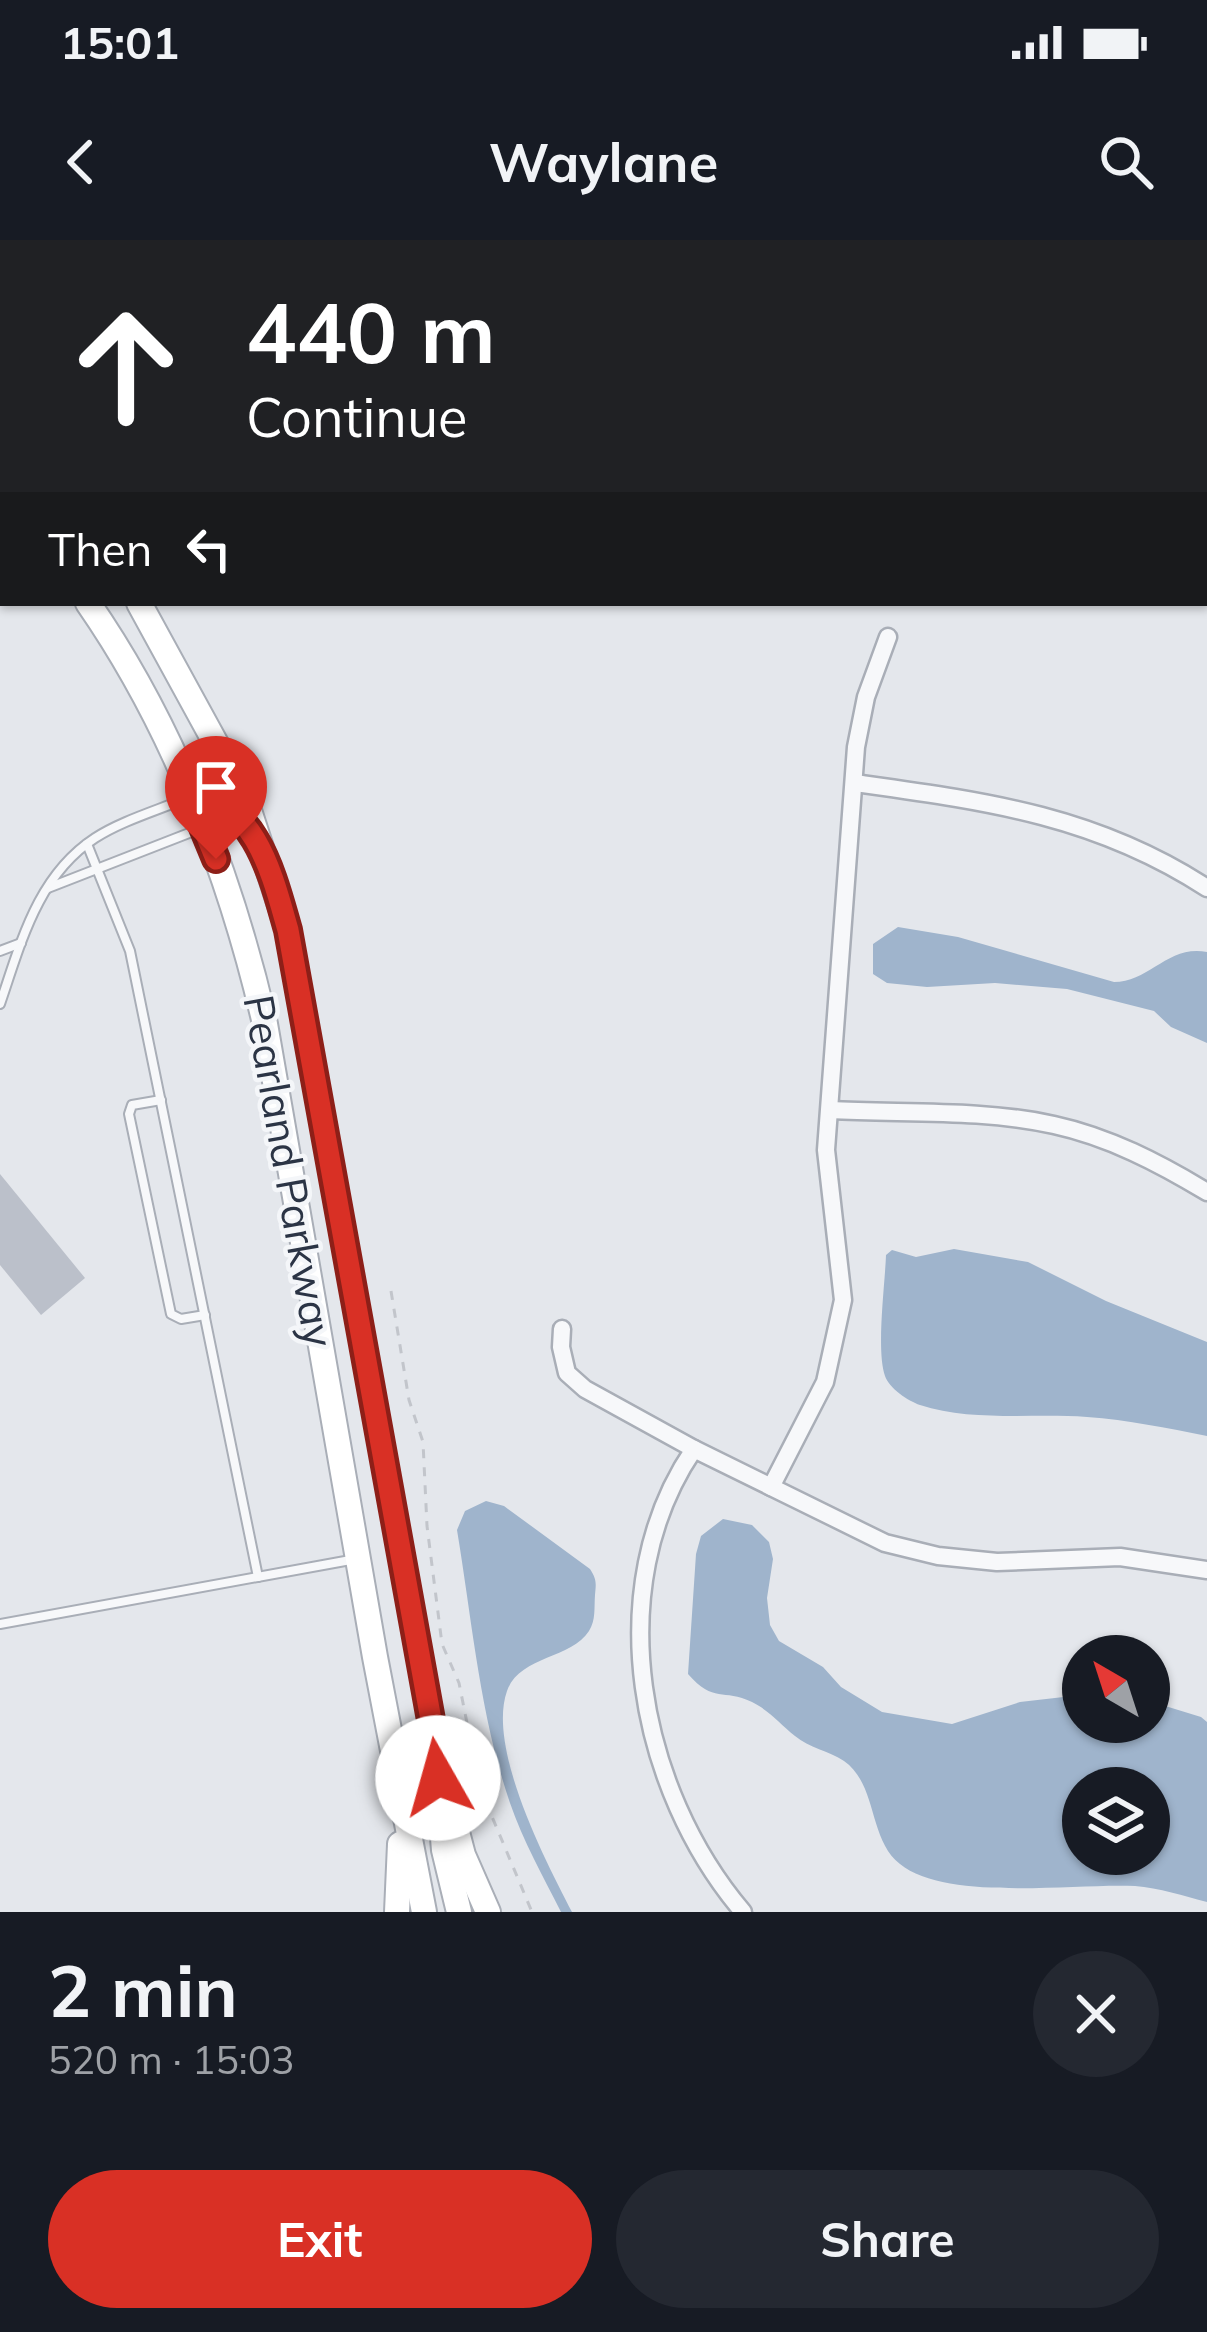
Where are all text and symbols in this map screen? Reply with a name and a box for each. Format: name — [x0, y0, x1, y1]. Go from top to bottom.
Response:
text: 15:01 — [60, 14, 179, 70]
text: Waylane — [489, 128, 718, 196]
icon: back — [48, 129, 114, 195]
icon: search — [1093, 129, 1159, 195]
text: 440 m — [246, 279, 496, 384]
icon: ahead — [48, 288, 204, 444]
text: Continue — [246, 383, 467, 451]
icon: left — [176, 516, 242, 582]
text: Then — [48, 521, 152, 577]
pin — [165, 736, 267, 859]
icon: arrive — [183, 754, 249, 820]
street label: Pearland Parkway — [232, 991, 347, 1351]
north arrow — [1062, 1635, 1170, 1743]
map controls — [1062, 1635, 1170, 1875]
position arrow — [375, 1715, 501, 1841]
button: layers — [1062, 1767, 1170, 1875]
text: 2 min — [48, 1945, 238, 2035]
button: close — [1033, 1951, 1159, 2077]
text: 520 m · 15:03 — [48, 2035, 294, 2084]
button: Exit — [48, 2170, 592, 2308]
button: Share — [616, 2170, 1159, 2308]

